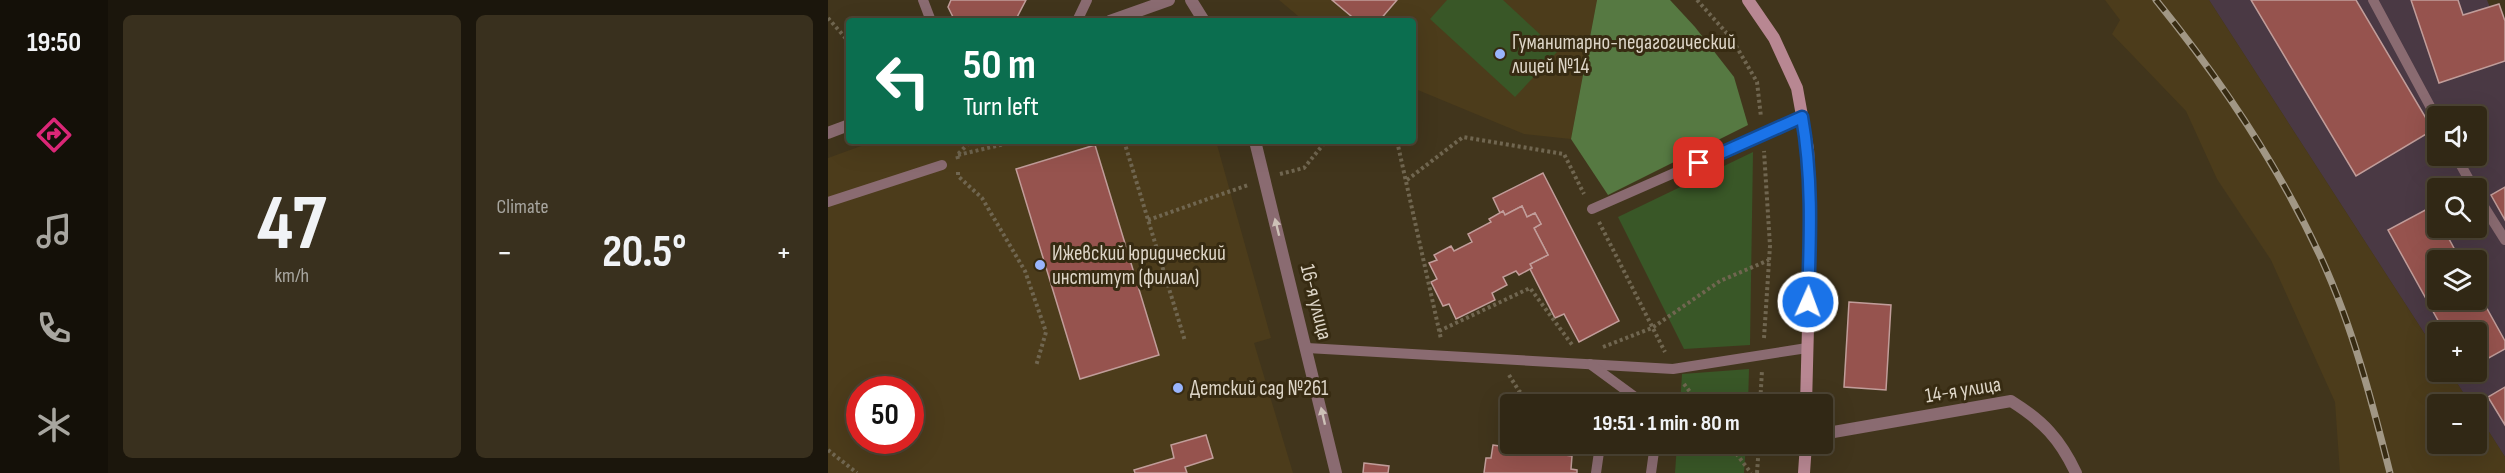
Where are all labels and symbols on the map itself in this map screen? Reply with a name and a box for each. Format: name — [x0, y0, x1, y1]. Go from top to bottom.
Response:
place label: Гуманитарно-педагогический лицей №14 — [1512, 30, 1736, 79]
marker: Гуманитарно-педагогический лицей №14 — [1493, 47, 1507, 61]
pin — [1673, 137, 1724, 188]
one-way arrow — [1271, 217, 1281, 236]
place label: Ижевский юридический институт (филиал) — [1052, 241, 1226, 290]
marker: Ижевский юридический институт (филиал) — [1033, 258, 1047, 272]
street label: 16-я улица — [1295, 262, 1337, 342]
position arrow — [1776, 270, 1840, 334]
street label: 14-я улица — [1923, 372, 2003, 408]
speed limit sign: 50 — [846, 376, 924, 454]
place label: Детский сад №261 — [1190, 376, 1329, 401]
marker: Детский сад №261 — [1171, 381, 1185, 395]
one-way arrow — [1317, 407, 1327, 425]

